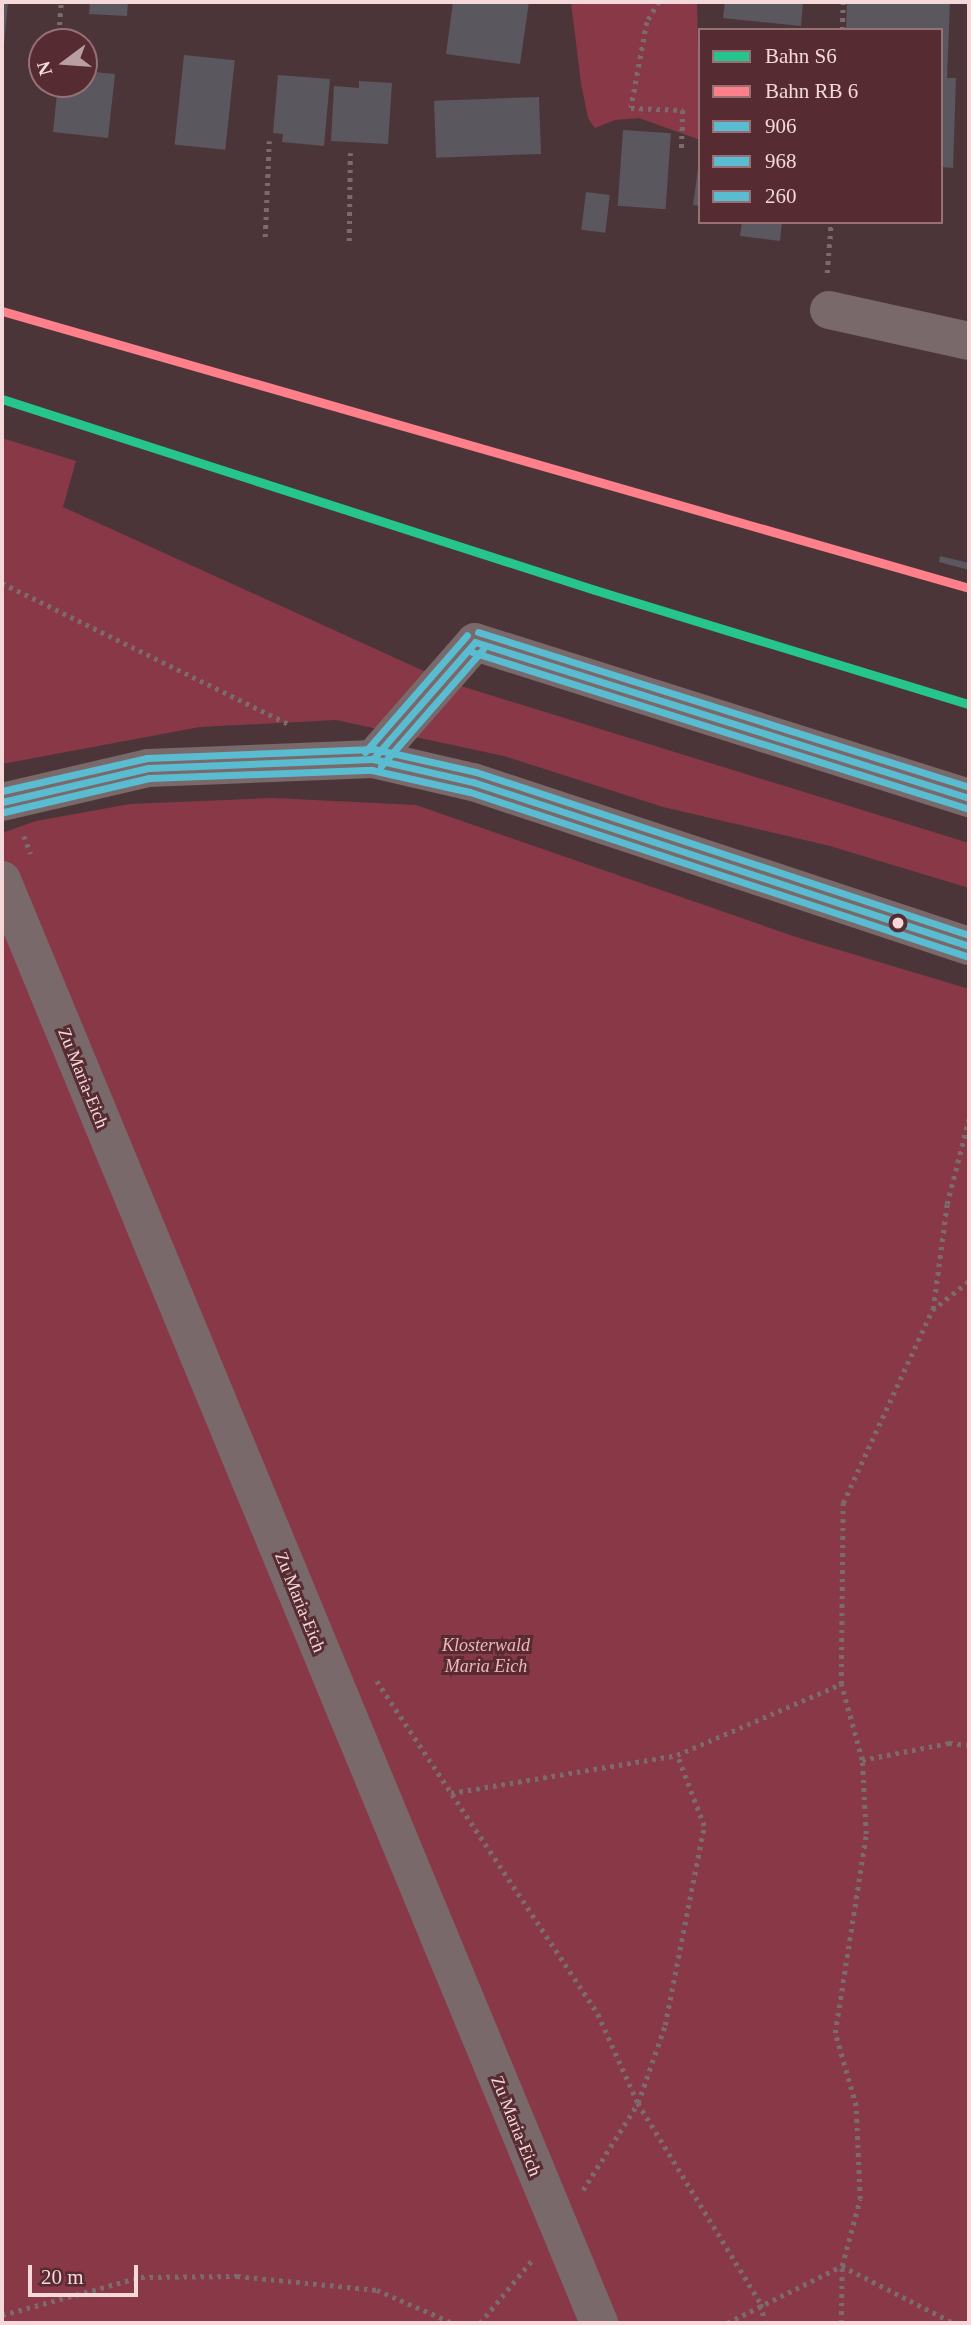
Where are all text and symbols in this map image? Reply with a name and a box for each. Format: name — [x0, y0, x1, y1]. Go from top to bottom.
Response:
north arrow — [28, 28, 98, 98]
legend — [698, 28, 943, 224]
text: Bahn S6 — [765, 44, 837, 68]
text: N — [32, 59, 56, 78]
text: Bahn RB 6 — [765, 79, 858, 103]
text: 906 — [765, 114, 797, 138]
text: 968 — [765, 149, 797, 173]
text: 260 — [765, 184, 797, 208]
unlabelled marker — [891, 916, 905, 930]
street label: Zu Maria-Eich — [53, 1025, 113, 1131]
street label: Zu Maria-Eich — [270, 1549, 330, 1655]
park label: Klosterwald Maria Eich — [442, 1635, 530, 1678]
street label: Zu Maria-Eich — [486, 2073, 546, 2179]
scale bar — [32, 2252, 142, 2296]
text: 20 m — [41, 2265, 84, 2289]

